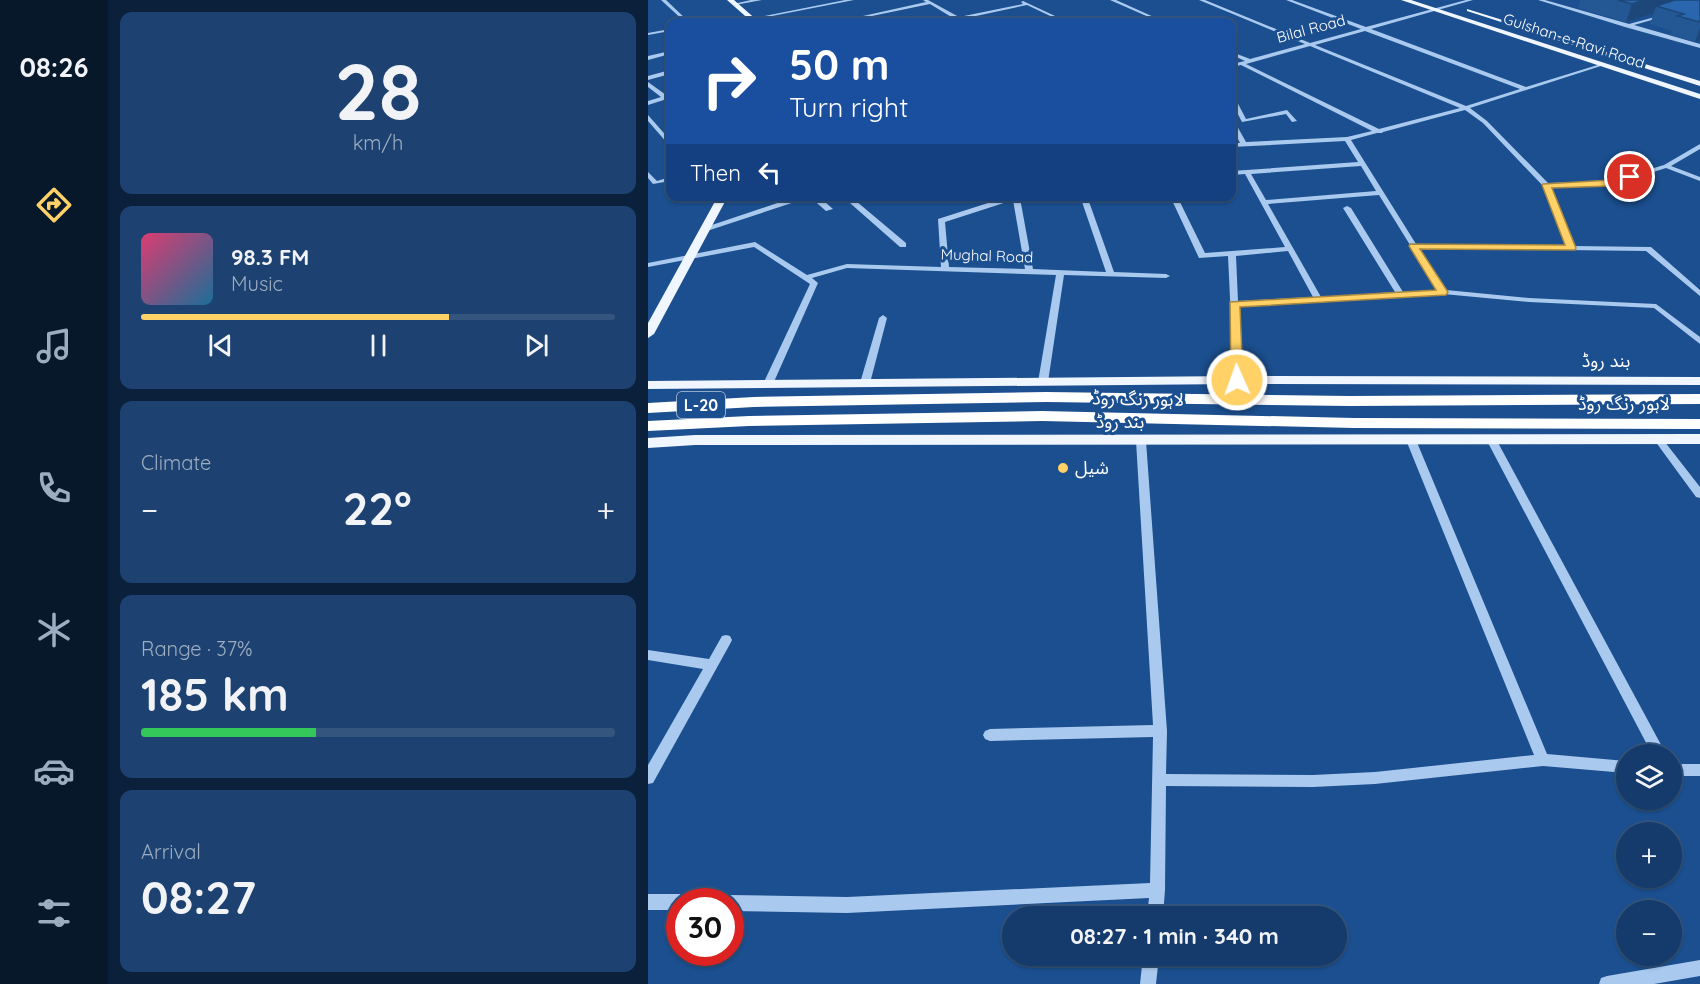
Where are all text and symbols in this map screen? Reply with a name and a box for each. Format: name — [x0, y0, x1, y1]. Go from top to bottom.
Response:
street label: Gulshan-e-Ravi Road — [1501, 9, 1647, 72]
street label: Bilal Road — [1274, 10, 1347, 47]
text: 50 m — [789, 38, 889, 91]
text: 28 — [334, 42, 422, 140]
icon: right — [690, 42, 768, 120]
text: 08:26 — [19, 50, 89, 84]
text: Turn right — [789, 90, 908, 124]
text: km/h — [353, 130, 403, 155]
pin — [1604, 151, 1655, 202]
icon: left — [753, 156, 786, 189]
text: Then — [690, 159, 741, 187]
icon: arrive — [1613, 160, 1646, 193]
icon: directions — [33, 184, 75, 226]
text: 98.3 FM — [231, 243, 309, 271]
street label: Mughal Road — [940, 244, 1034, 267]
text: Music — [231, 271, 283, 296]
icon: music — [33, 325, 75, 367]
icon: previous — [204, 329, 237, 362]
icon: pause — [362, 329, 395, 362]
icon: next — [520, 329, 553, 362]
position arrow — [1205, 348, 1269, 412]
street label: بند روڈ — [1582, 349, 1630, 372]
street label: لاہور رنگ روڈ — [1092, 386, 1184, 411]
road number: L-20 — [677, 392, 725, 418]
street label: لاہور رنگ روڈ — [1578, 392, 1670, 415]
street label: بند روڈ — [1096, 410, 1144, 433]
text: Climate — [141, 450, 211, 475]
place label: شیل — [1075, 456, 1109, 479]
marker: شیل — [1056, 461, 1070, 475]
icon: phone — [33, 467, 75, 509]
text: 22° — [343, 480, 412, 536]
text: − — [141, 489, 158, 530]
text: + — [596, 489, 615, 530]
icon: climate — [33, 609, 75, 651]
text: Range · 37% — [141, 636, 253, 661]
text: 185 km — [141, 666, 289, 722]
map controls — [1616, 744, 1682, 966]
button: layers — [1616, 744, 1682, 810]
icon: car — [33, 750, 75, 792]
button: + — [1616, 822, 1682, 888]
text: Arrival — [141, 839, 201, 864]
text: 08:27 — [141, 869, 256, 925]
speed limit sign: 30 — [666, 888, 744, 966]
icon: filters — [33, 892, 75, 934]
button: − — [1616, 900, 1682, 966]
text: 08:27 · 1 min · 340 m — [1070, 922, 1279, 950]

